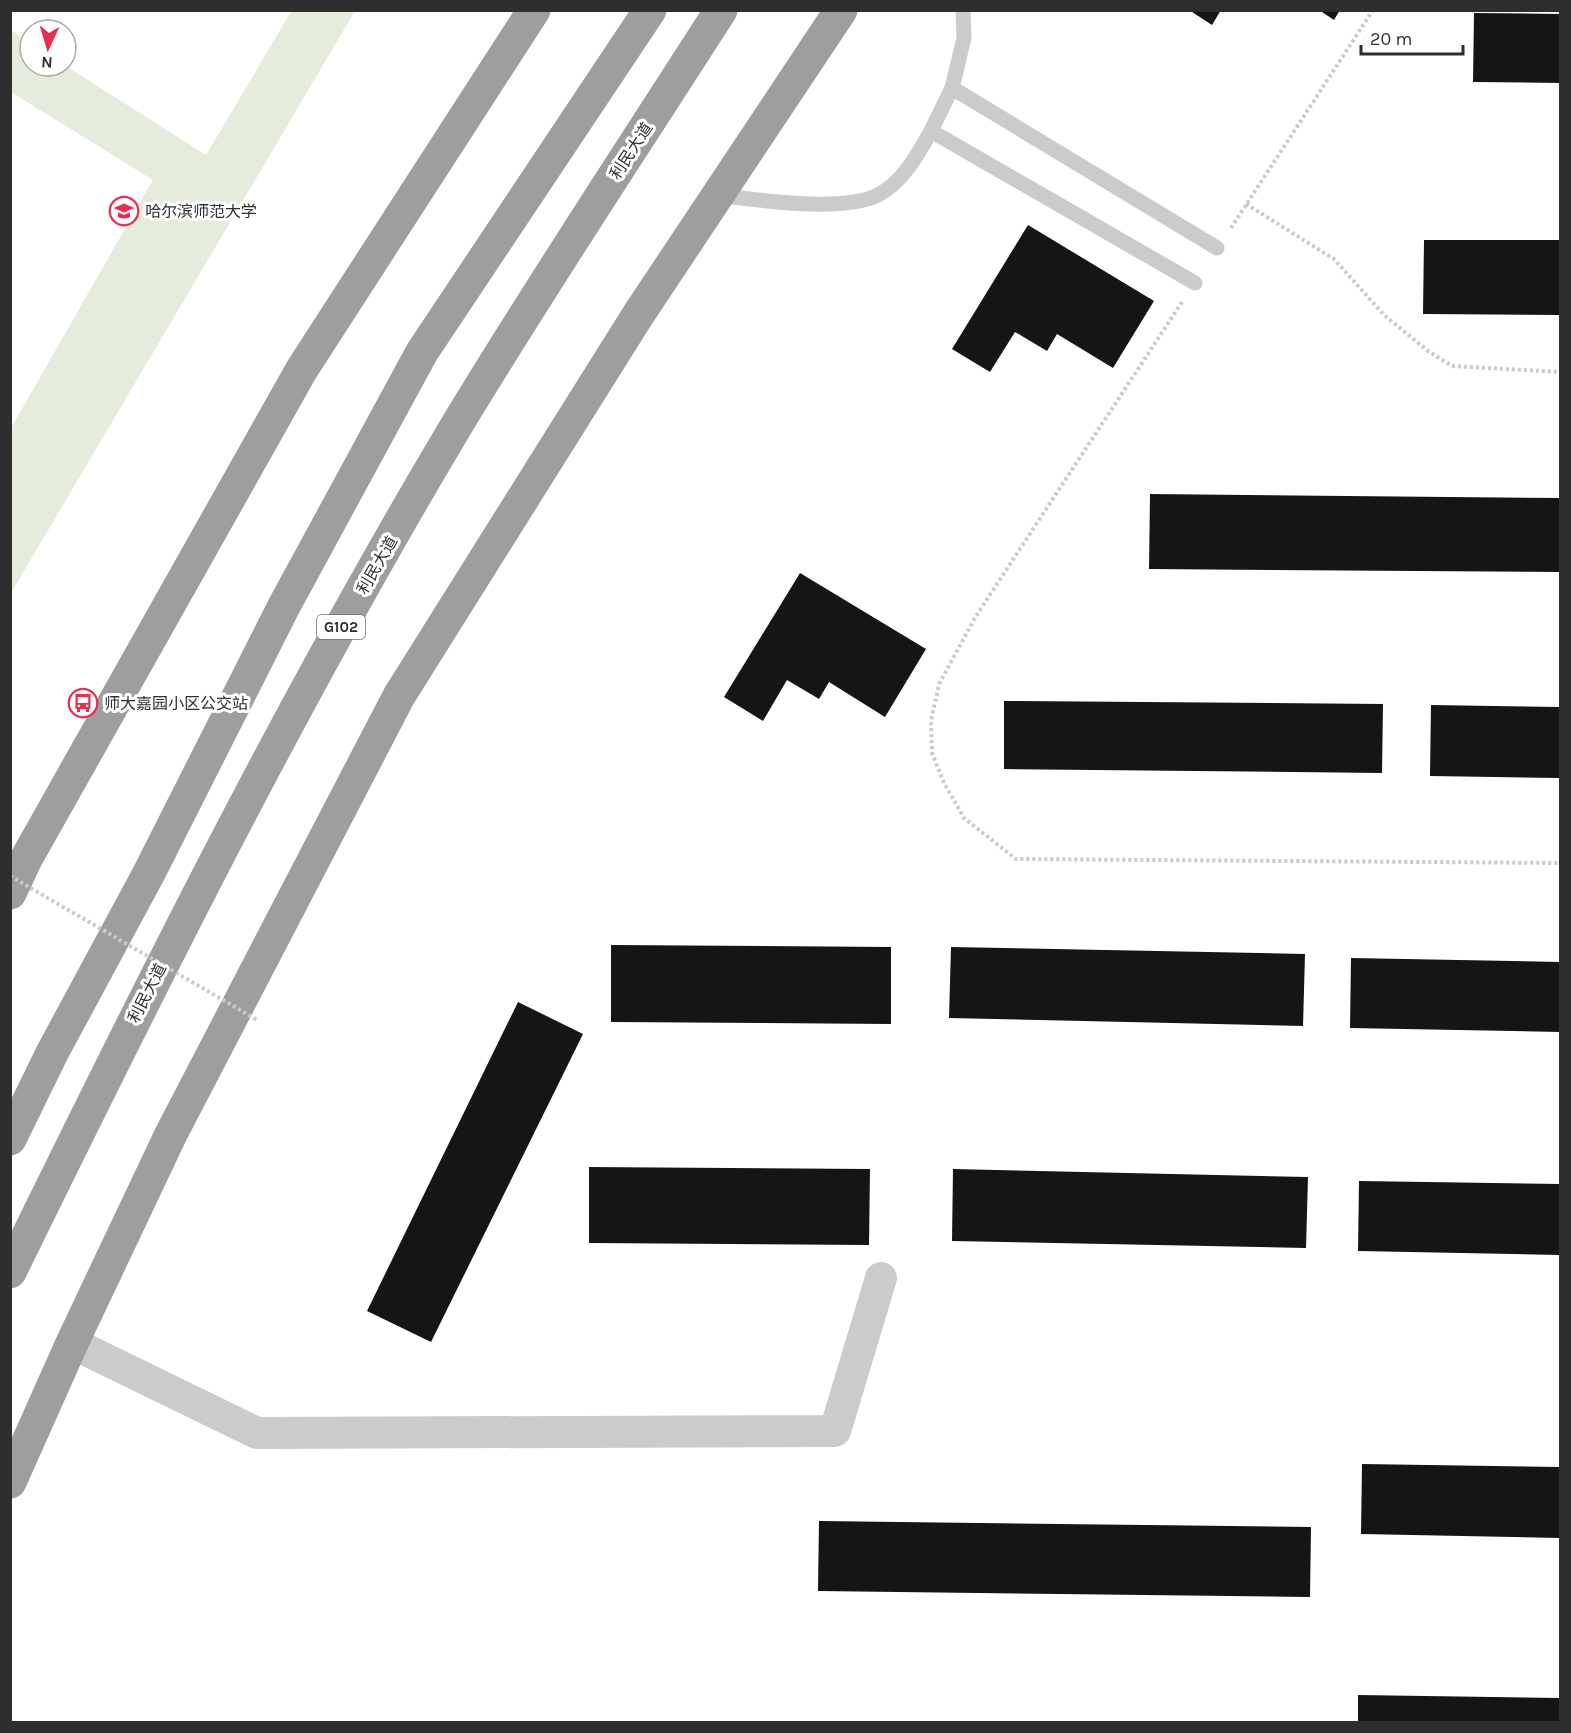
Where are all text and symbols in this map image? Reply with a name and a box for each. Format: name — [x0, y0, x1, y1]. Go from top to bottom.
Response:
north arrow — [18, 18, 78, 78]
scale bar — [1361, 18, 1463, 56]
text: 20 m — [1370, 28, 1412, 50]
text: N — [41, 53, 53, 72]
street label: 利民大道 — [606, 119, 656, 183]
school or university icon: 哈尔滨师范大学 — [108, 195, 140, 227]
place label: 哈尔滨师范大学 — [145, 202, 257, 221]
street label: 利民大道 — [353, 533, 401, 597]
road number: G102 — [317, 615, 365, 639]
bus stop icon: 师大嘉园小区公交站 — [67, 687, 99, 719]
place label: 师大嘉园小区公交站 — [104, 694, 248, 713]
street label: 利民大道 — [124, 960, 170, 1026]

